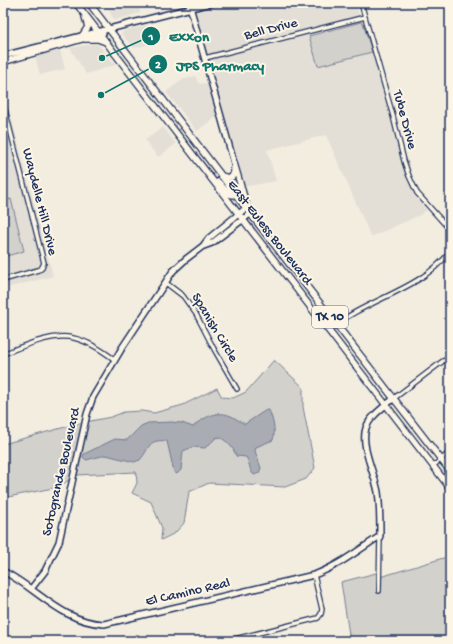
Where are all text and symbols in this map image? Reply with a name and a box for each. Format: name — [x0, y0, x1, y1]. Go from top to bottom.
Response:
street label: Bell Drive — [242, 15, 300, 45]
callout: Exxon — [141, 22, 217, 49]
text: Exxon — [169, 29, 210, 47]
text: 1 — [148, 31, 154, 45]
callout: JPS Pharmacy — [148, 51, 272, 78]
text: JPS Pharmacy — [175, 58, 265, 76]
text: 2 — [155, 59, 161, 73]
street label: Tube Drive — [388, 88, 420, 152]
street label: Waydelle Hill Drive — [17, 147, 61, 258]
street label: East Euless Boulevard — [223, 177, 316, 290]
street label: Spanish Circle — [187, 290, 242, 366]
road number: TX 10 — [312, 306, 348, 328]
street label: Sotogrande Boulevard — [39, 404, 85, 538]
street label: El Camino Real — [144, 575, 232, 611]

